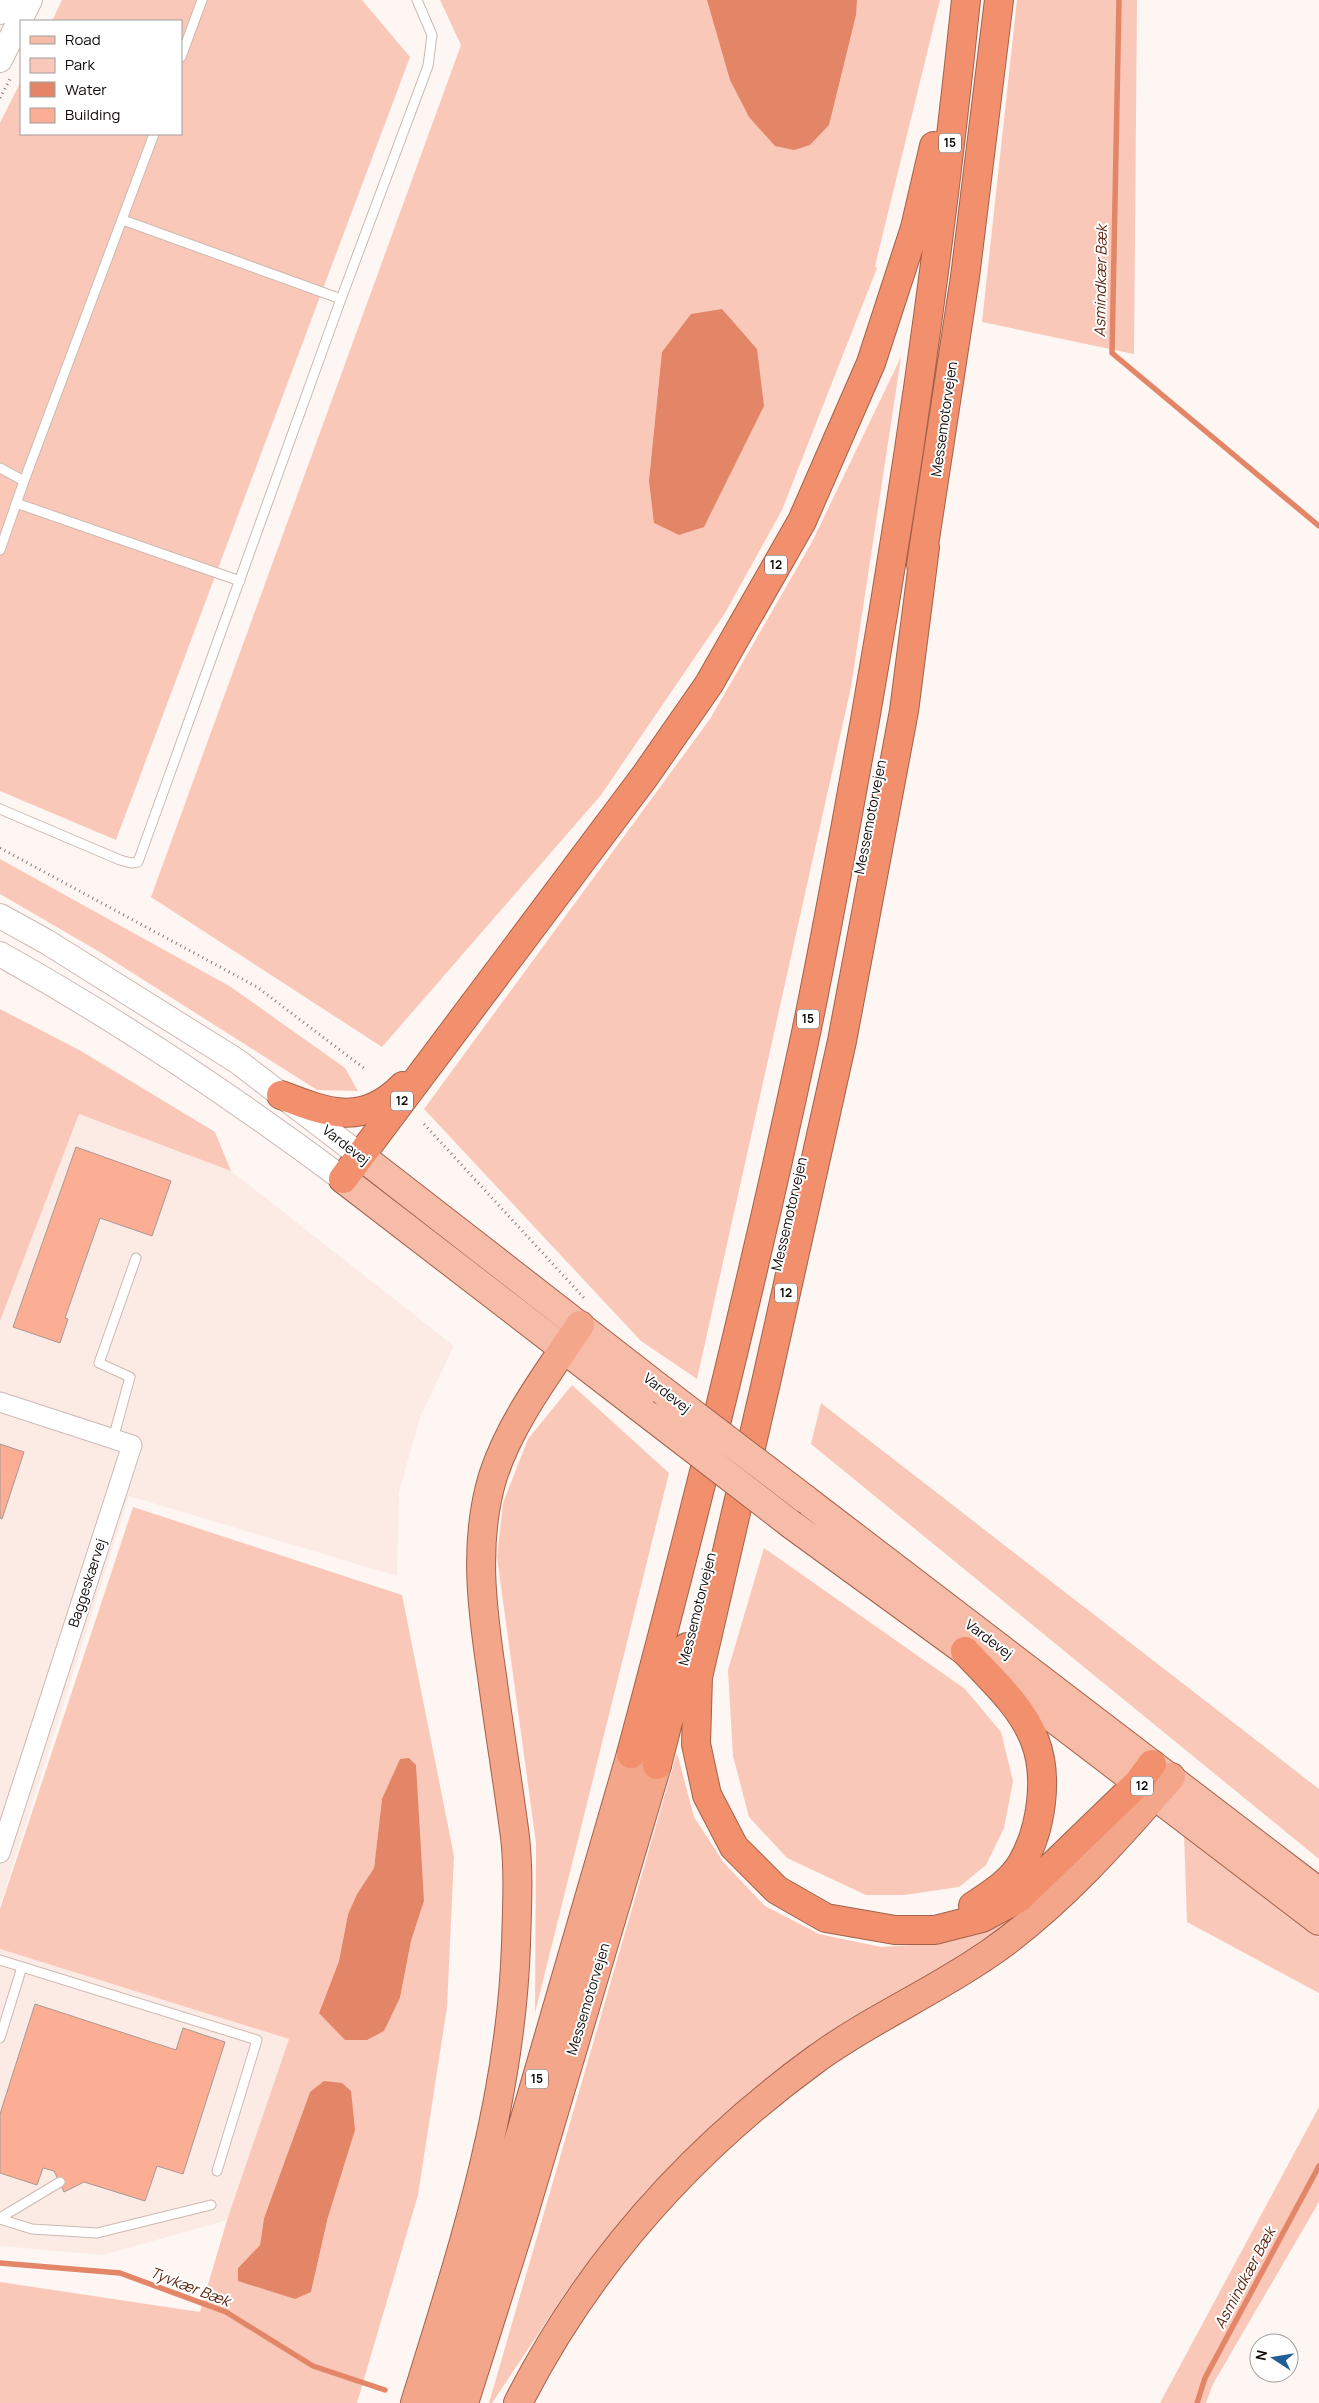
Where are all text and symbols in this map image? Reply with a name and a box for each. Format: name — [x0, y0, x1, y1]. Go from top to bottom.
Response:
legend — [20, 20, 182, 135]
text: Road — [65, 29, 101, 50]
text: Park — [65, 54, 95, 75]
text: Water — [65, 79, 107, 100]
text: Building — [65, 104, 120, 125]
road number: 15 — [939, 134, 961, 152]
water label: Asmindkær Bæk — [1089, 222, 1112, 337]
street label: Messemotorvejen — [926, 360, 961, 478]
road number: 12 — [765, 556, 787, 574]
street label: Messemotorvejen — [849, 758, 890, 876]
road number: 15 — [797, 1010, 819, 1028]
road number: 12 — [391, 1092, 413, 1110]
street label: Vardevej — [319, 1120, 374, 1169]
street label: Messemotorvejen — [766, 1155, 811, 1273]
road number: 12 — [775, 1284, 797, 1302]
street label: Vardevej — [640, 1368, 695, 1417]
street label: Baggeskærvej — [63, 1536, 110, 1630]
street label: Messemotorvejen — [673, 1550, 720, 1668]
street label: Vardevej — [962, 1614, 1017, 1663]
road number: 12 — [1131, 1776, 1153, 1795]
street label: Messemotorvejen — [561, 1941, 614, 2057]
road number: 15 — [526, 2070, 548, 2088]
water label: Asmindkær Bæk — [1209, 2221, 1281, 2332]
water label: Tyvkær Bæk — [147, 2262, 236, 2312]
north arrow — [1249, 2333, 1299, 2383]
text: N — [1250, 2348, 1271, 2362]

